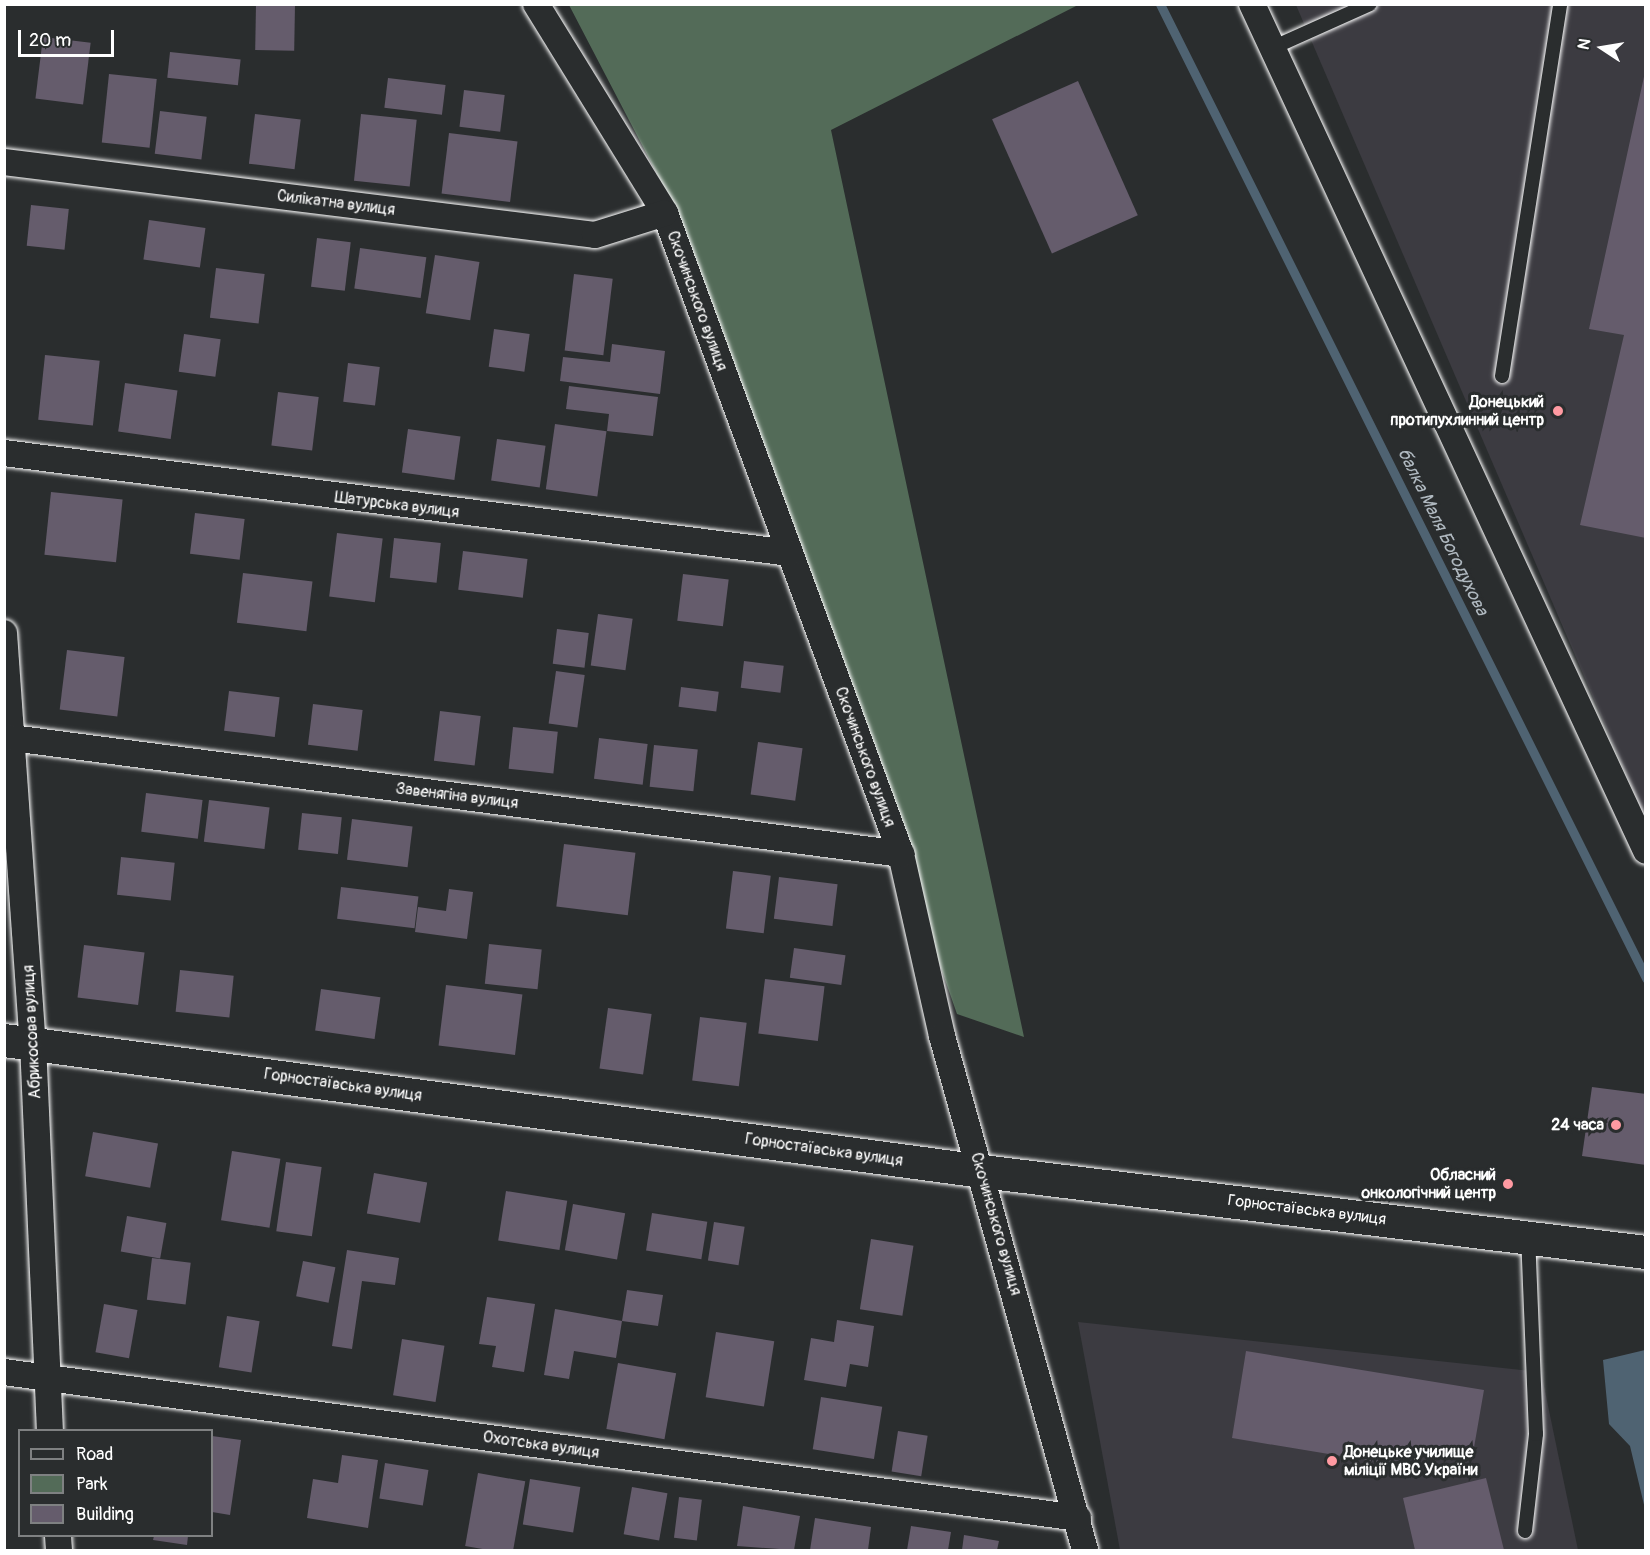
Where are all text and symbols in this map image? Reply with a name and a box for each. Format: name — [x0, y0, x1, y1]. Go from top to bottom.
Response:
scale bar — [21, 18, 117, 56]
north arrow — [1572, 18, 1632, 78]
text: 20 m — [29, 29, 71, 52]
text: N — [1573, 37, 1595, 52]
street label: Силікатна вулиця — [276, 186, 396, 220]
street label: Скочинського вулиця — [663, 228, 731, 374]
place label: Донецький протипухлинний центр — [1390, 392, 1544, 430]
marker: Донецький протипухлинний центр — [1549, 402, 1567, 420]
water label: балка Маля Богодухова — [1392, 445, 1492, 619]
street label: Шатурська вулиця — [334, 488, 460, 522]
street label: Скочинського вулиця — [831, 684, 899, 830]
street label: Завенягіна вулиця — [395, 779, 519, 813]
street label: Абрикосова вулиця — [19, 964, 45, 1100]
street label: Горностаївська вулиця — [263, 1064, 423, 1106]
place label: 24 часа — [1551, 1115, 1604, 1135]
marker: 24 часа — [1609, 1118, 1623, 1132]
street label: Горностаївська вулиця — [744, 1129, 904, 1171]
street label: Скочинського вулиця — [966, 1150, 1026, 1298]
place label: Обласний онкологічний центр — [1361, 1165, 1496, 1203]
marker: Обласний онкологічний центр — [1501, 1177, 1515, 1191]
street label: Горностаївська вулиця — [1227, 1191, 1387, 1229]
street label: Охотська вулиця — [482, 1427, 600, 1463]
legend — [18, 1429, 213, 1537]
place label: Донецьке училище міліції МВС України — [1344, 1442, 1478, 1480]
text: Road — [76, 1443, 113, 1466]
marker: Донецьке училище міліції МВС України — [1325, 1454, 1339, 1468]
text: Park — [76, 1473, 108, 1496]
text: Building — [76, 1503, 134, 1526]

